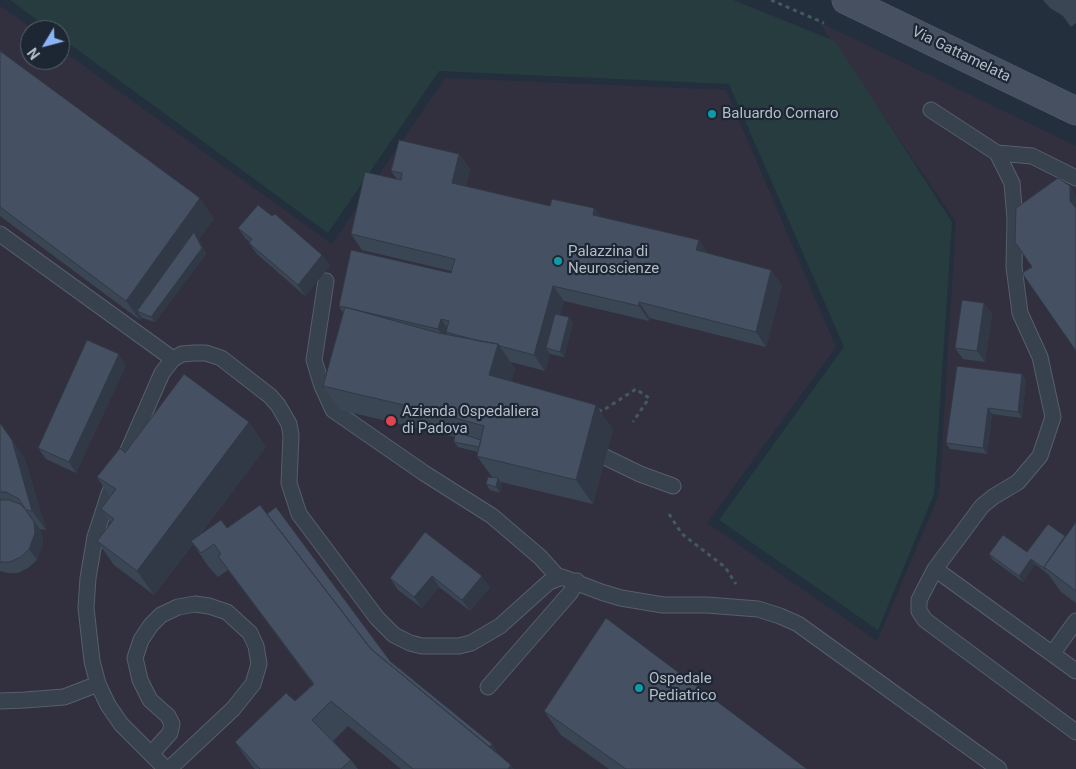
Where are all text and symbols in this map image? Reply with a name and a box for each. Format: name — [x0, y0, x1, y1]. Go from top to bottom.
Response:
north arrow — [20, 20, 70, 70]
street label: Via Gattamelata — [909, 23, 1013, 87]
text: N — [24, 45, 43, 62]
place label: Baluardo Cornaro — [722, 105, 839, 123]
marker: Baluardo Cornaro — [706, 108, 718, 120]
place label: Palazzina di Neuroscienze — [568, 243, 659, 278]
marker: Palazzina di Neuroscienze — [552, 255, 564, 267]
place label: Azienda Ospedaliera di Padova — [402, 403, 539, 438]
marker: Azienda Ospedaliera di Padova — [384, 414, 398, 428]
place label: Ospedale Pediatrico — [649, 670, 717, 705]
marker: Ospedale Pediatrico — [633, 682, 645, 694]

